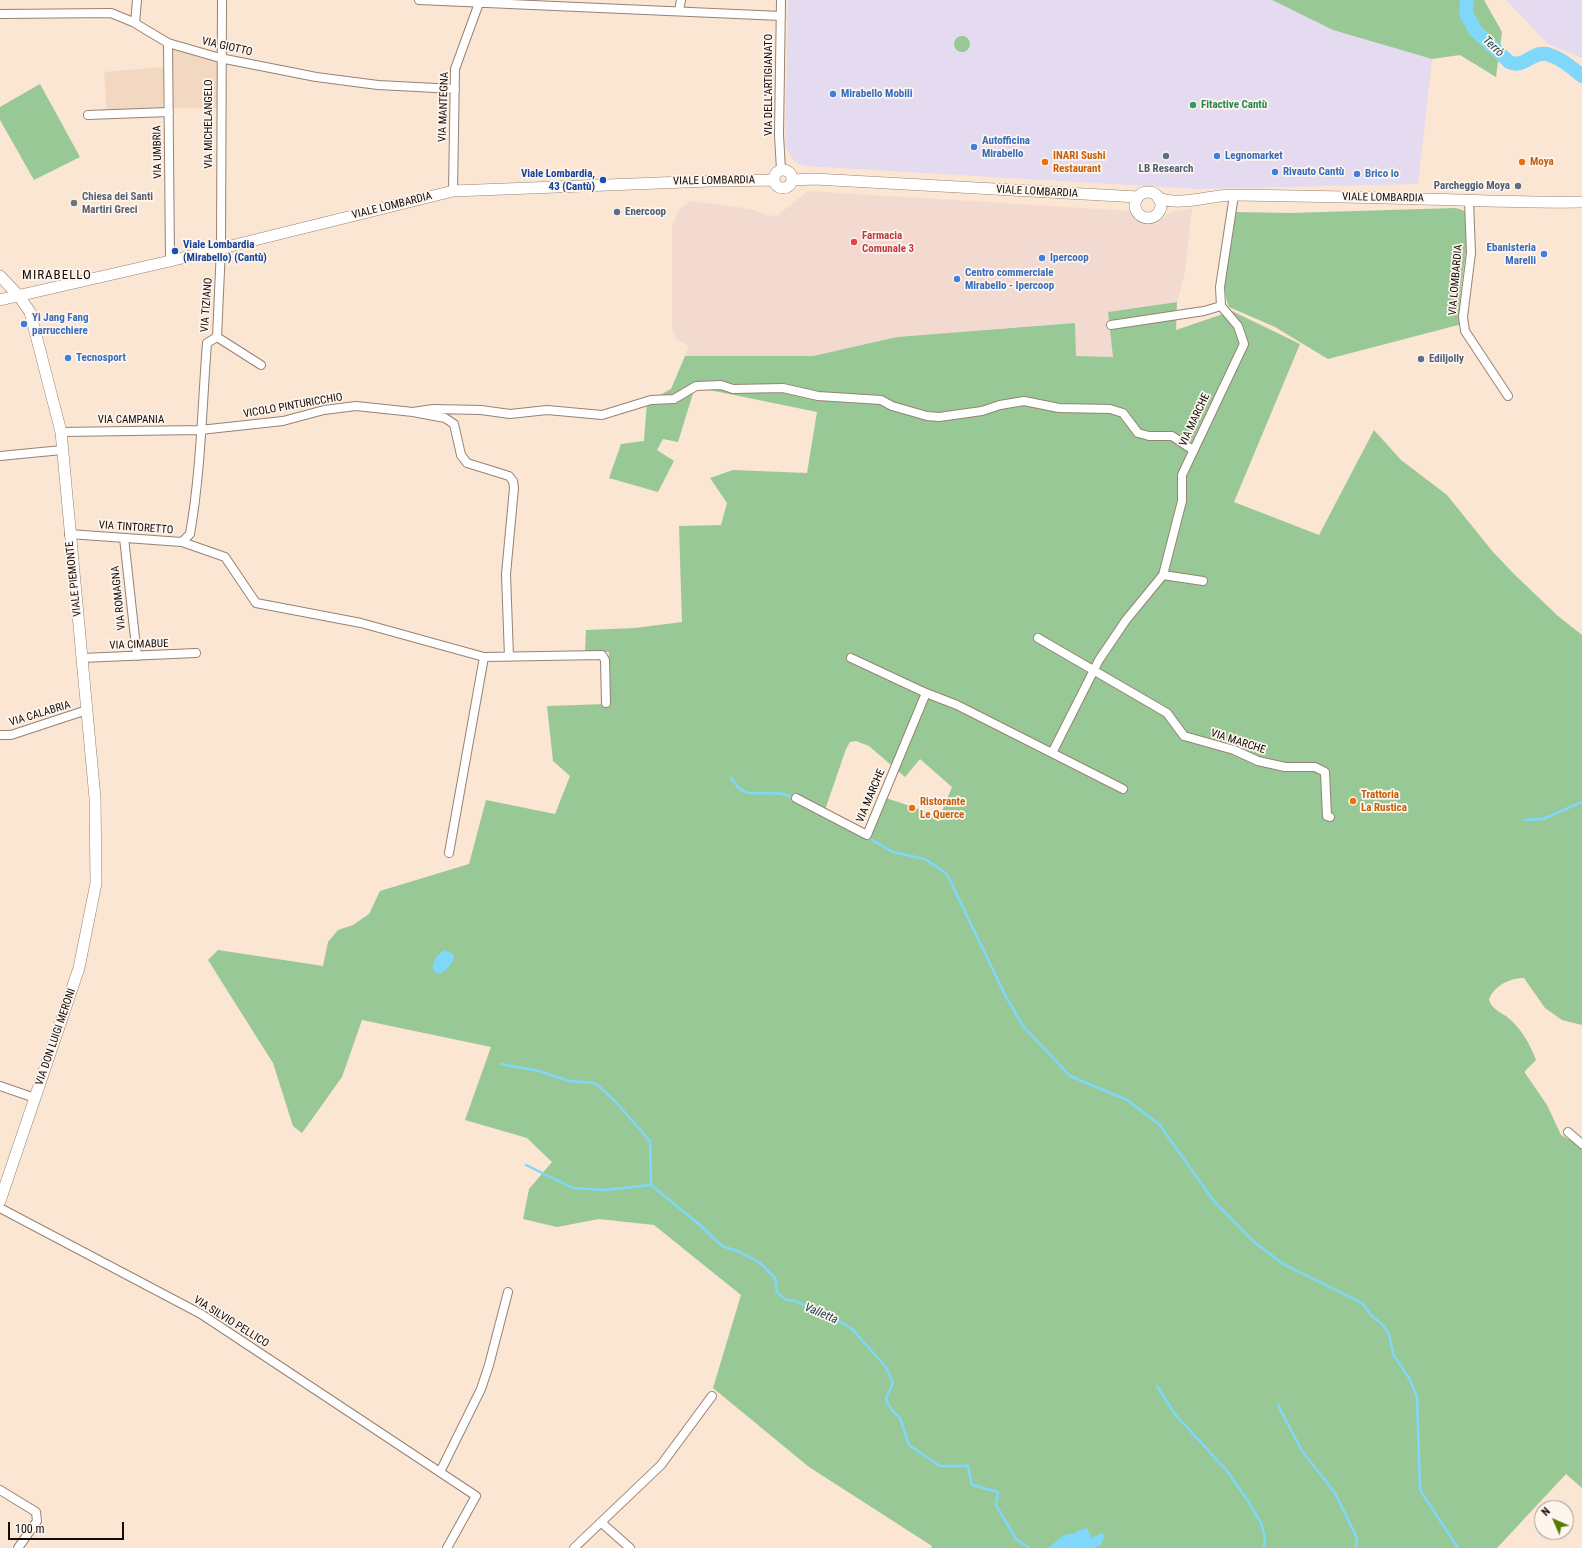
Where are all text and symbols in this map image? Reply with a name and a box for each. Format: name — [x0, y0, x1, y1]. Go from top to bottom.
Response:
street label: VIA DELL'ARTIGIANATO — [762, 34, 776, 136]
water label: Terrò — [1479, 34, 1507, 60]
street label: VIA GIOTTO — [200, 35, 254, 59]
street label: VIA MANTEGNA — [436, 72, 452, 142]
street label: VIA MICHELANGELO — [202, 79, 216, 169]
place label: Mirabello Mobili — [841, 87, 913, 101]
marker: Mirabello Mobili — [828, 89, 838, 99]
place label: Fitactive Cantù — [1201, 98, 1267, 112]
marker: Fitactive Cantù — [1188, 100, 1198, 110]
street label: VIA UMBRIA — [151, 125, 165, 179]
place label: Autofficina Mirabello — [982, 134, 1030, 160]
marker: Autofficina Mirabello — [969, 142, 979, 152]
place label: INARI Sushi Restaurant — [1053, 149, 1105, 175]
place label: Legnomarket — [1225, 149, 1283, 163]
marker: LB Research — [1161, 151, 1171, 161]
marker: Legnomarket — [1212, 151, 1222, 161]
place label: Moya — [1530, 155, 1554, 169]
marker: INARI Sushi Restaurant — [1040, 157, 1050, 167]
marker: Moya — [1517, 157, 1527, 167]
place label: LB Research — [1139, 162, 1193, 176]
place label: Rivauto Cantù — [1283, 165, 1344, 179]
place label: Viale Lombardia, 43 (Cantù) — [521, 167, 595, 193]
marker: Rivauto Cantù — [1270, 167, 1280, 177]
place label: Brico io — [1365, 167, 1399, 181]
marker: Brico io — [1352, 169, 1362, 179]
street label: VIALE LOMBARDIA — [673, 174, 755, 188]
marker: Viale Lombardia, 43 (Cantù) — [598, 175, 608, 185]
place label: Parcheggio Moya — [1434, 179, 1510, 193]
marker: Parcheggio Moya — [1513, 181, 1523, 191]
street label: VIALE LOMBARDIA — [996, 183, 1078, 201]
place label: Chiesa dei Santi Martiri Greci — [82, 190, 153, 216]
street label: VIALE LOMBARDIA — [351, 190, 433, 222]
street label: VIALE LOMBARDIA — [1342, 191, 1424, 205]
marker: Chiesa dei Santi Martiri Greci — [69, 198, 79, 208]
place label: Enercoop — [625, 205, 666, 219]
marker: Enercoop — [612, 207, 622, 217]
place label: Farmacia Comunale 3 — [862, 229, 914, 255]
marker: Farmacia Comunale 3 — [849, 237, 859, 247]
place label: Viale Lombardia (Mirabello) (Cantù) — [183, 238, 267, 264]
place label: Ebanisteria Marelli — [1487, 241, 1536, 267]
street label: VIA LOMBARDIA — [1446, 244, 1466, 316]
marker: Viale Lombardia (Mirabello) (Cantù) — [170, 246, 180, 256]
marker: Ebanisteria Marelli — [1539, 249, 1549, 259]
place label: Ipercoop — [1050, 251, 1089, 265]
marker: Ipercoop — [1037, 253, 1047, 263]
place label: Centro commerciale Mirabello - Ipercoop — [965, 266, 1054, 292]
district label: MIRABELLO — [22, 268, 92, 284]
marker: Centro commerciale Mirabello - Ipercoop — [952, 274, 962, 284]
street label: VIA TIZIANO — [199, 277, 215, 333]
place label: Yi Jang Fang parrucchiere — [32, 311, 89, 337]
marker: Yi Jang Fang parrucchiere — [19, 319, 29, 329]
place label: Tecnosport — [76, 351, 126, 365]
place label: Ediljolly — [1429, 352, 1464, 366]
marker: Tecnosport — [63, 353, 73, 363]
marker: Ediljolly — [1416, 354, 1426, 364]
street label: VICOLO PINTURICCHIO — [242, 391, 344, 421]
street label: VIA MARCHE — [1177, 391, 1213, 449]
street label: VIA CAMPANIA — [98, 413, 164, 427]
street label: VIA TINTORETTO — [98, 519, 174, 537]
street label: VIALE PIEMONTE — [63, 541, 85, 617]
street label: VIA ROMAGNA — [109, 565, 129, 631]
street label: VIA CIMABUE — [109, 637, 169, 653]
street label: VIA CALABRIA — [8, 698, 72, 730]
street label: VIA MARCHE — [1209, 727, 1267, 757]
street label: VIA MARCHE — [854, 767, 888, 825]
place label: Trattoria La Rustica — [1361, 788, 1407, 814]
place label: Ristorante Le Querce — [920, 795, 965, 821]
marker: Trattoria La Rustica — [1348, 796, 1358, 806]
marker: Ristorante Le Querce — [907, 803, 917, 813]
street label: VIA DON LUIGI MERONI — [33, 987, 79, 1087]
street label: VIA SILVIO PELLICO — [191, 1294, 271, 1350]
water label: Valletta — [802, 1301, 840, 1327]
north arrow — [1534, 1500, 1574, 1540]
text: N — [1539, 1505, 1553, 1519]
scale bar — [10, 1514, 126, 1540]
text: 100 m — [15, 1522, 45, 1536]

